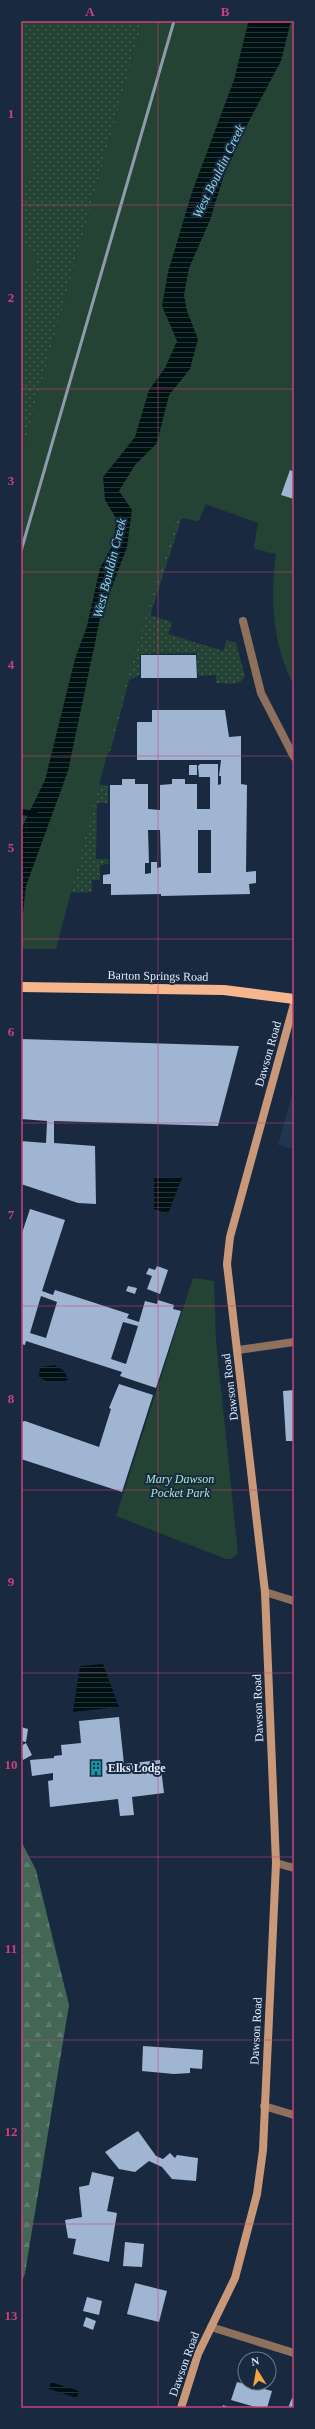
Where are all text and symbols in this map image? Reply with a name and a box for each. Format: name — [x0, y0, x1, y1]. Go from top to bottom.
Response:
text: A — [85, 4, 95, 19]
text: B — [221, 4, 230, 19]
text: 1 — [8, 106, 14, 121]
water label: West Bouldin Creek — [189, 122, 248, 220]
text: 2 — [8, 290, 14, 305]
text: 3 — [8, 473, 15, 488]
water label: West Bouldin Creek — [90, 516, 129, 620]
text: 4 — [8, 657, 15, 672]
text: 5 — [8, 840, 15, 855]
street label: Barton Springs Road — [108, 968, 208, 984]
street label: Dawson Road — [252, 1020, 284, 1088]
text: 6 — [8, 1024, 15, 1039]
text: 7 — [8, 1207, 15, 1222]
street label: Dawson Road — [219, 1353, 241, 1421]
text: 8 — [8, 1391, 15, 1406]
park label: Mary Dawson Pocket Park — [145, 1472, 214, 1500]
text: 9 — [8, 1574, 15, 1589]
street label: Dawson Road — [250, 1674, 266, 1742]
text: 10 — [5, 1757, 18, 1772]
building icon: Elks Lodge — [87, 1759, 105, 1777]
place label: Elks Lodge — [108, 1761, 166, 1775]
text: 11 — [5, 1941, 17, 1956]
street label: Dawson Road — [247, 1997, 265, 2065]
text: 12 — [5, 2124, 18, 2139]
text: 13 — [5, 2308, 18, 2323]
street label: Dawson Road — [166, 2330, 202, 2398]
north arrow — [237, 2351, 277, 2391]
text: N — [250, 2355, 260, 2368]

